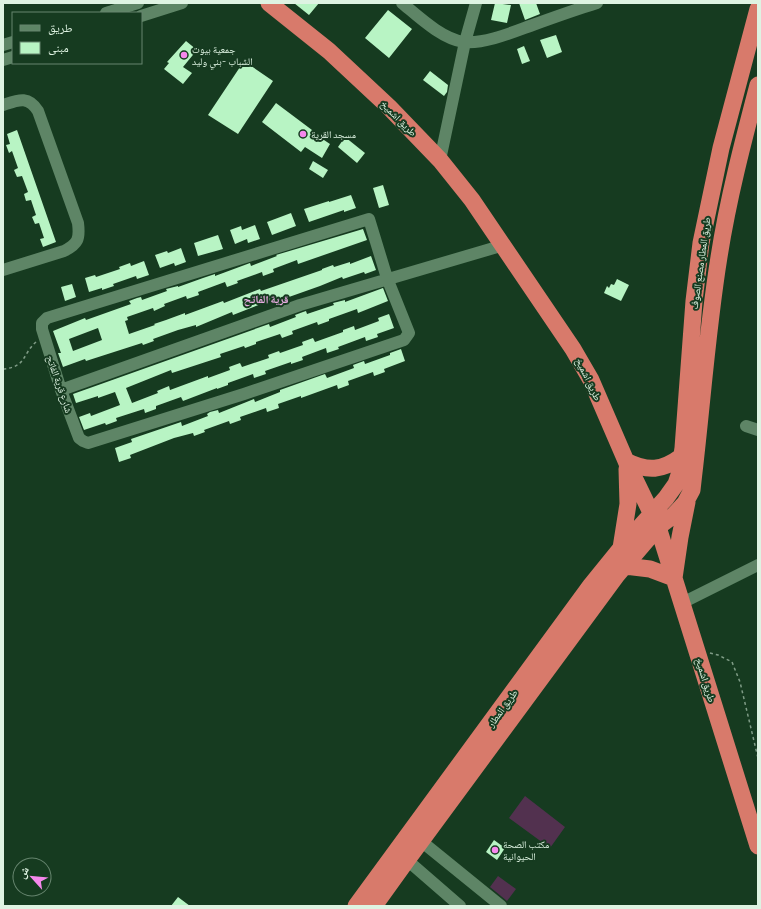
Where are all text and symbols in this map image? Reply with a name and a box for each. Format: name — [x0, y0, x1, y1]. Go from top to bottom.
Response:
legend — [12, 12, 142, 64]
text: طريق — [48, 21, 73, 35]
text: مبنى — [48, 41, 69, 55]
place label: جمعية بيوت الشباب -بني وليد — [192, 44, 253, 70]
marker: جمعية بيوت الشباب -بني وليد — [179, 50, 189, 60]
street label: طريق اشميخ — [378, 98, 419, 139]
marker: مسجد القرية — [298, 129, 308, 139]
place label: مسجد القرية — [311, 129, 356, 141]
street label: طريق المطار مصنع الصوف — [689, 216, 713, 310]
district label: قرية الفاتح — [244, 293, 289, 307]
street label: شارع قرية الفاتح — [44, 354, 75, 415]
street label: طريق اشميخ — [573, 356, 604, 403]
street label: طريق اشميخ — [693, 657, 718, 704]
street label: طريق المطار — [484, 687, 521, 731]
place label: مكتب الصحة الحيوانية — [503, 839, 550, 863]
marker: مكتب الصحة الحيوانية — [490, 845, 500, 855]
north arrow — [12, 857, 52, 897]
text: ش — [15, 864, 33, 881]

